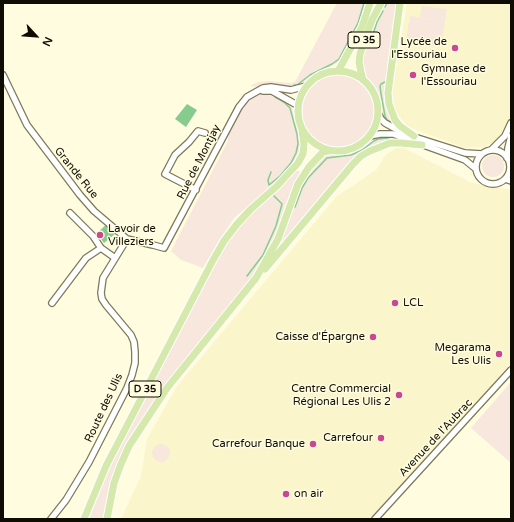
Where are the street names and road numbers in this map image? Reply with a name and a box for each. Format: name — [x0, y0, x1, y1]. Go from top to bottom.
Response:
road number: D 35 — [348, 32, 380, 48]
street label: Rue de Montjay — [174, 122, 224, 202]
street label: Grande Rue — [51, 145, 101, 201]
street label: Route des Ulis — [82, 371, 126, 445]
road number: D 35 — [129, 381, 161, 397]
street label: Avenue de l'Aubrac — [397, 396, 475, 480]

